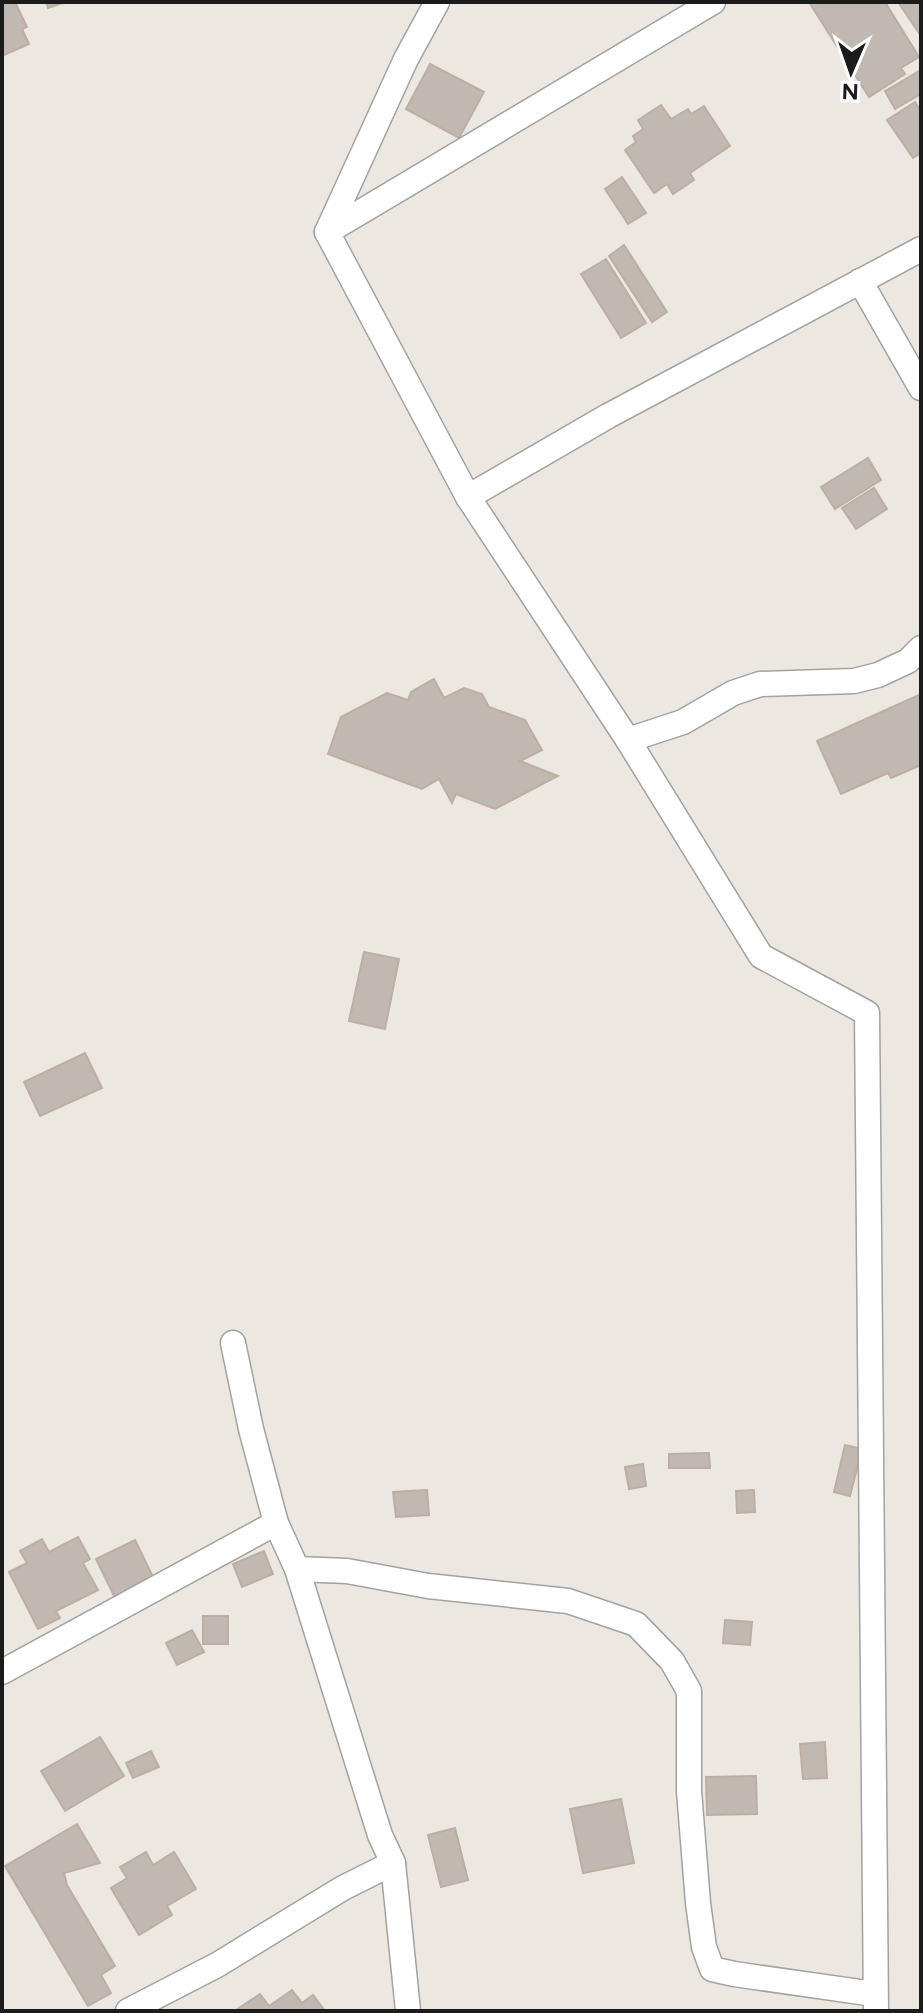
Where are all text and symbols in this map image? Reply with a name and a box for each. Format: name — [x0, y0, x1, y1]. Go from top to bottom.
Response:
north arrow — [811, 32, 891, 112]
text: N — [841, 78, 859, 105]

